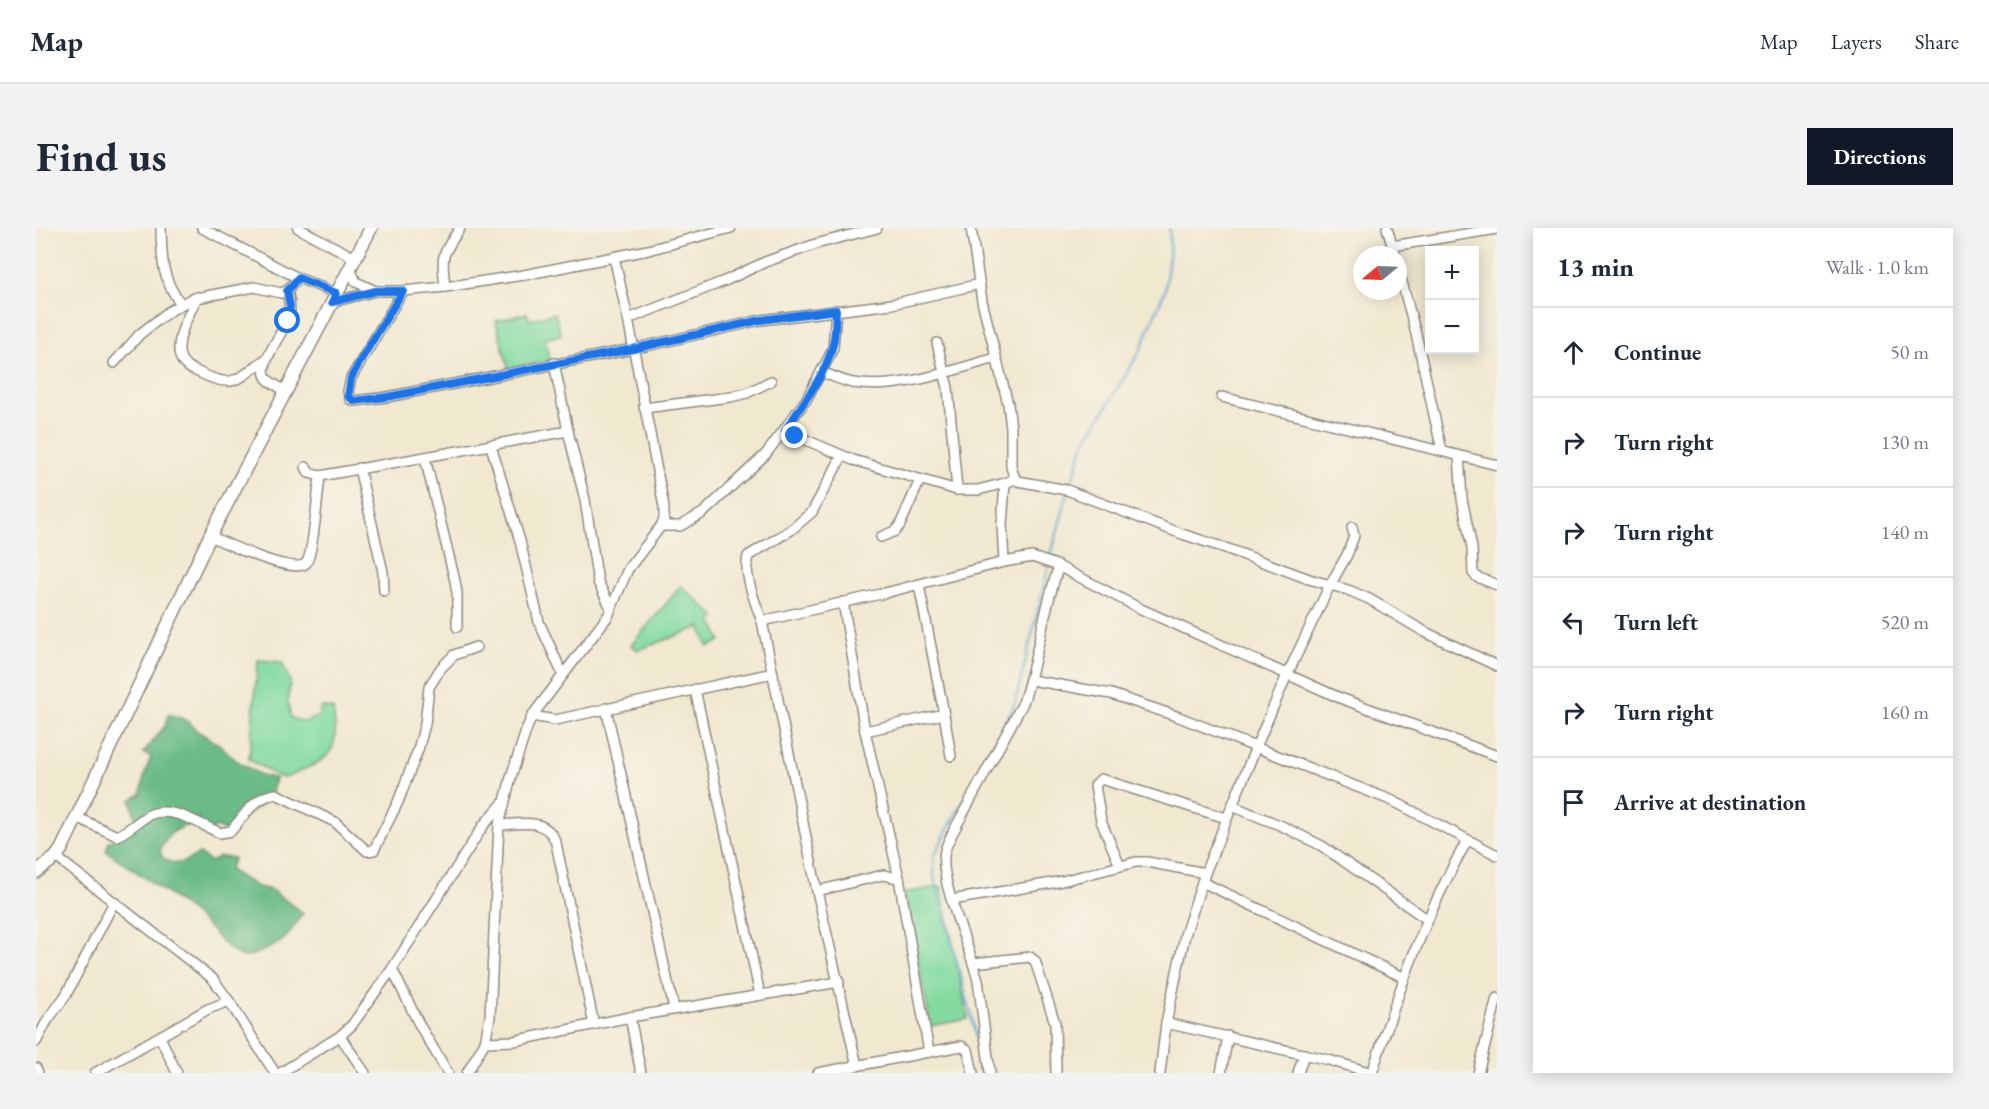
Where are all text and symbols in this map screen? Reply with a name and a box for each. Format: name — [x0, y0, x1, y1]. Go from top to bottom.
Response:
text: Map — [30, 23, 83, 59]
text: Map — [1760, 28, 1798, 55]
text: Layers — [1831, 28, 1882, 55]
text: Share — [1915, 28, 1959, 55]
button: Directions — [1807, 128, 1953, 185]
text: Find us — [36, 129, 167, 184]
north arrow — [1353, 246, 1407, 300]
map controls — [1425, 246, 1479, 354]
button: + — [1425, 246, 1479, 300]
text: 13 min — [1557, 250, 1634, 284]
text: Walk · 1.0 km — [1826, 254, 1929, 280]
button: − — [1425, 300, 1479, 354]
route start — [274, 307, 300, 333]
icon: ahead — [1557, 336, 1590, 369]
text: Continue — [1614, 338, 1701, 367]
text: 50 m — [1890, 339, 1929, 365]
route end — [781, 422, 807, 448]
icon: right — [1557, 426, 1590, 459]
text: Turn right — [1614, 428, 1713, 457]
text: 130 m — [1881, 429, 1929, 455]
icon: right — [1557, 516, 1590, 549]
text: Turn right — [1614, 518, 1713, 547]
text: 140 m — [1881, 519, 1929, 545]
icon: left — [1557, 606, 1590, 639]
text: Turn left — [1614, 608, 1698, 637]
text: 520 m — [1881, 609, 1929, 635]
icon: right — [1557, 696, 1590, 729]
text: Turn right — [1614, 698, 1713, 727]
text: 160 m — [1881, 699, 1929, 725]
icon: arrive — [1557, 786, 1590, 819]
text: Arrive at destination — [1614, 788, 1806, 817]

